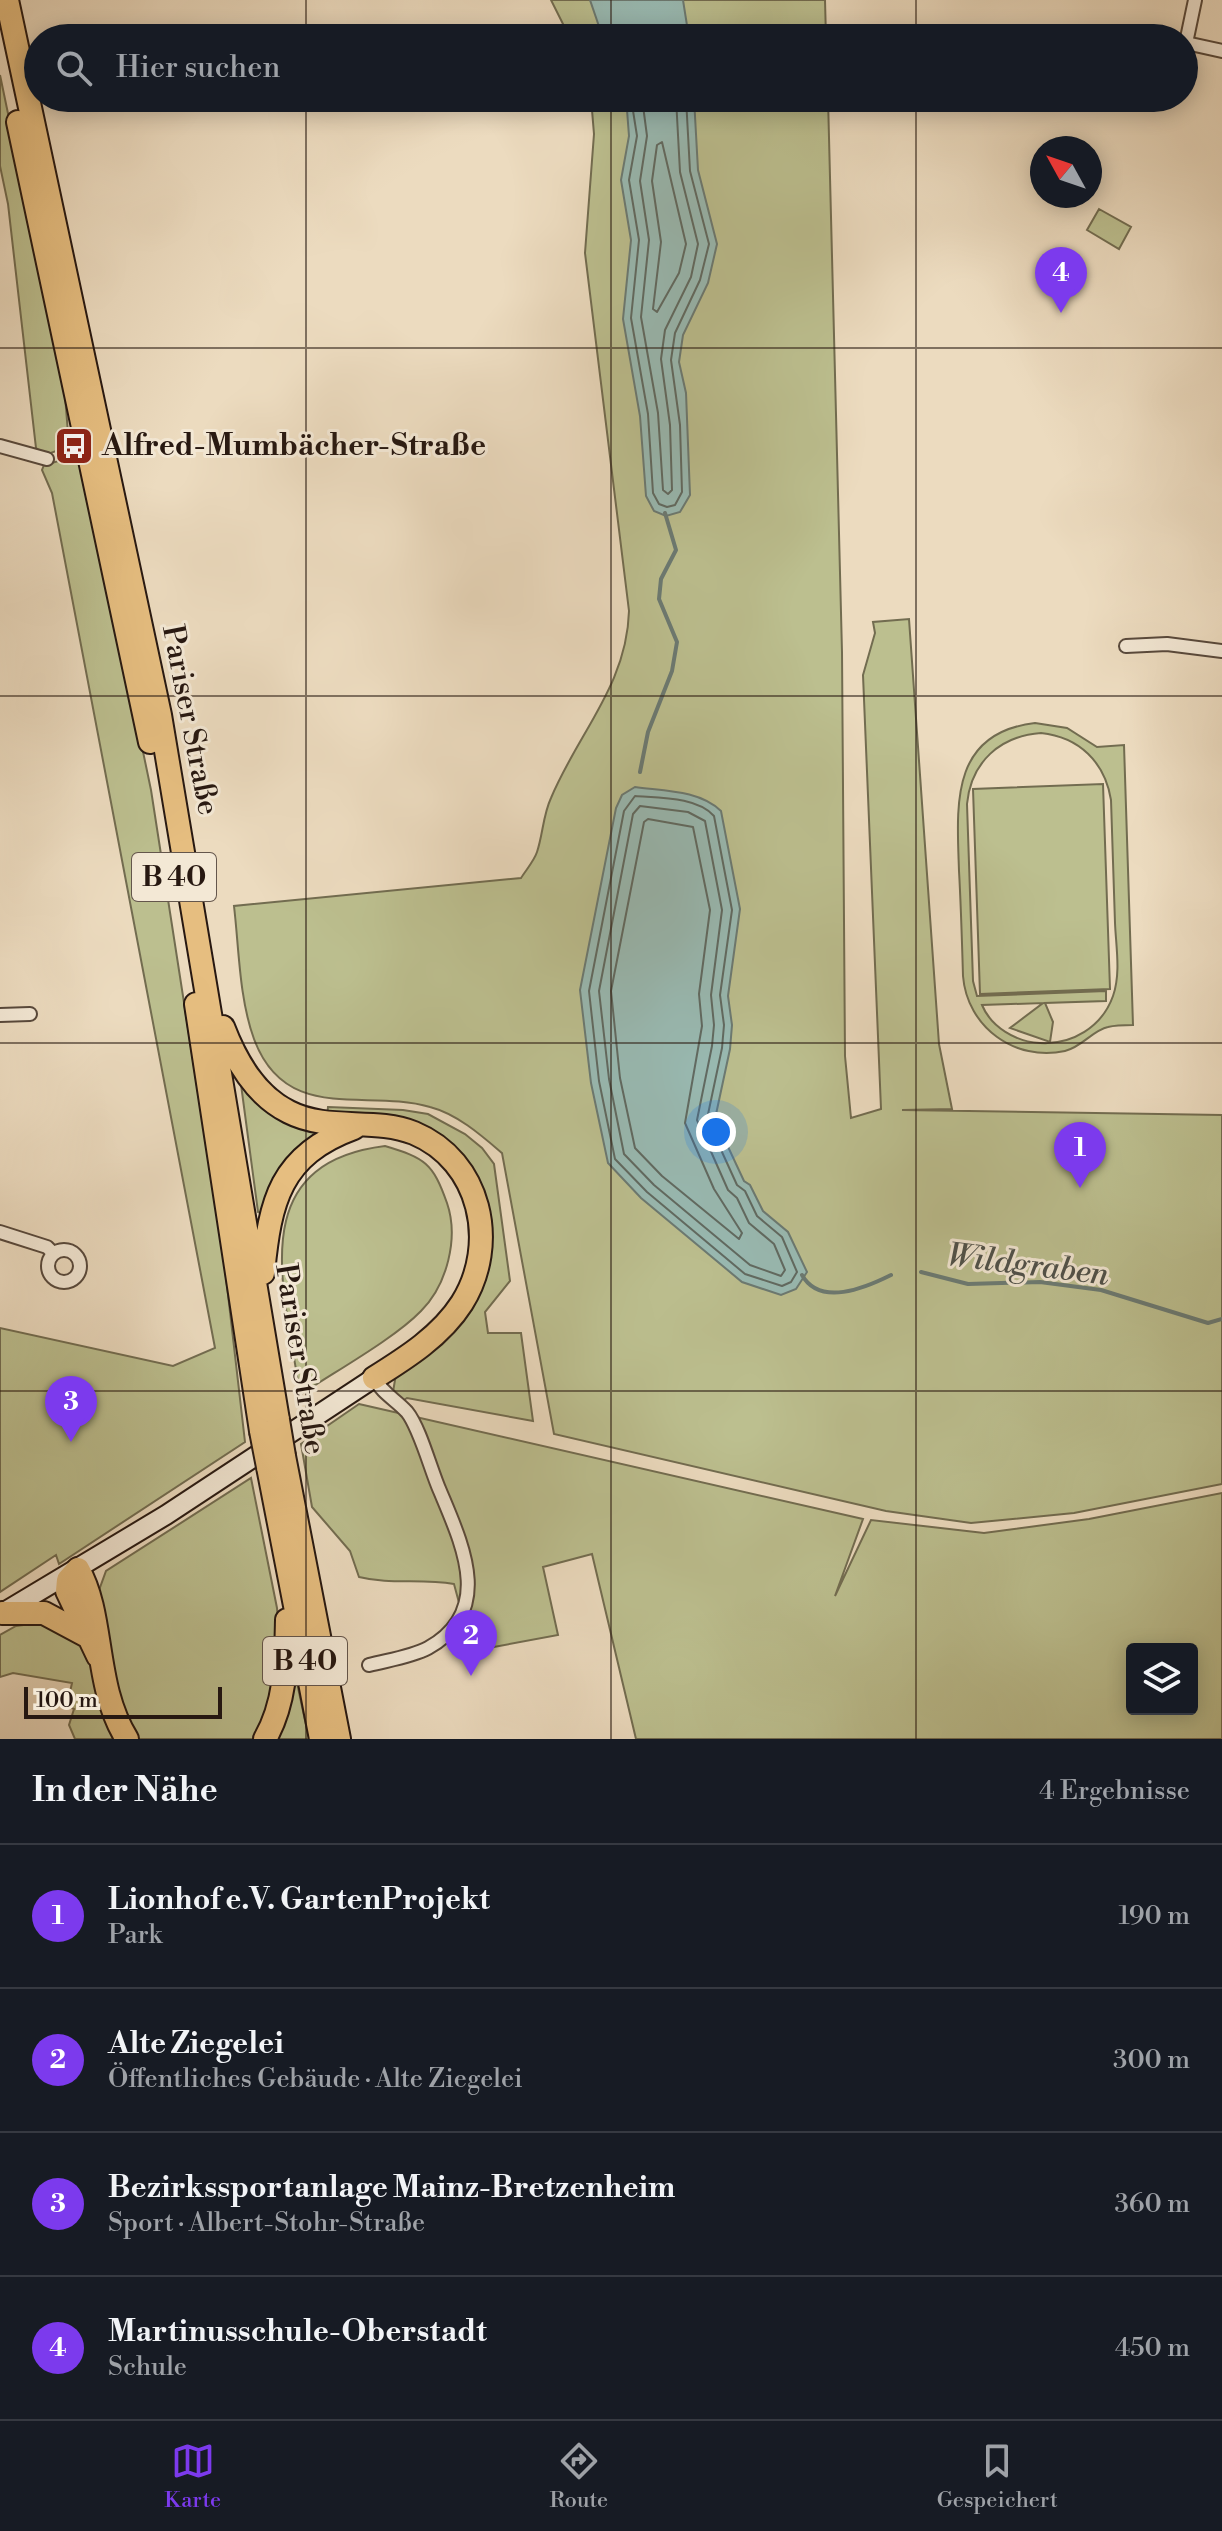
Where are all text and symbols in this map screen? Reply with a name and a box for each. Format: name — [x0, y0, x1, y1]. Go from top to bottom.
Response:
search box — [24, 24, 1198, 112]
icon: search — [52, 46, 96, 90]
text: Hier suchen — [116, 49, 280, 87]
north arrow — [1030, 136, 1102, 208]
pin: 4 — [1035, 247, 1087, 313]
bus stop icon: Alfred-Mumbächer-Straße — [53, 425, 95, 467]
place label: Alfred-Mumbächer-Straße — [101, 427, 486, 465]
street label: Pariser Straße — [153, 622, 227, 818]
road number: B 40 — [132, 853, 216, 901]
your location — [696, 1112, 736, 1152]
pin: 1 — [1054, 1122, 1106, 1188]
water label: Wildgraben — [945, 1235, 1112, 1295]
street label: Pariser Straße — [266, 1261, 334, 1457]
pin: 3 — [45, 1376, 97, 1442]
pin: 2 — [445, 1610, 497, 1676]
road number: B 40 — [263, 1637, 347, 1685]
map controls — [1126, 1643, 1198, 1715]
button: layers — [1126, 1643, 1198, 1715]
scale bar — [24, 1683, 222, 1719]
text: 100 m — [36, 1687, 98, 1714]
text: In der Nähe — [32, 1770, 218, 1812]
text: 4 Ergebnisse — [1039, 1775, 1190, 1807]
text: Lionhof e.V. GartenProjekt — [108, 1881, 490, 1919]
text: 1 — [52, 1900, 64, 1932]
text: 190 m — [1119, 1900, 1190, 1932]
text: Park — [108, 1919, 162, 1951]
text: Alte Ziegelei — [108, 2025, 284, 2063]
text: 2 — [50, 2044, 66, 2076]
text: 300 m — [1113, 2044, 1190, 2076]
text: Öffentliches Gebäude · Alte Ziegelei — [108, 2063, 523, 2095]
text: Bezirkssportanlage Mainz-Bretzenheim — [108, 2169, 675, 2207]
text: 3 — [50, 2188, 66, 2220]
text: 360 m — [1115, 2188, 1190, 2220]
text: Sport · Albert-Stohr-Straße — [108, 2207, 425, 2239]
text: Martinusschule-Oberstadt — [108, 2313, 487, 2351]
text: 4 — [49, 2332, 67, 2364]
text: 450 m — [1115, 2332, 1190, 2364]
text: Schule — [108, 2351, 187, 2383]
tab: Karte — [164, 2439, 221, 2514]
tab: Route — [550, 2439, 608, 2514]
tab: Gespeichert — [937, 2439, 1058, 2514]

